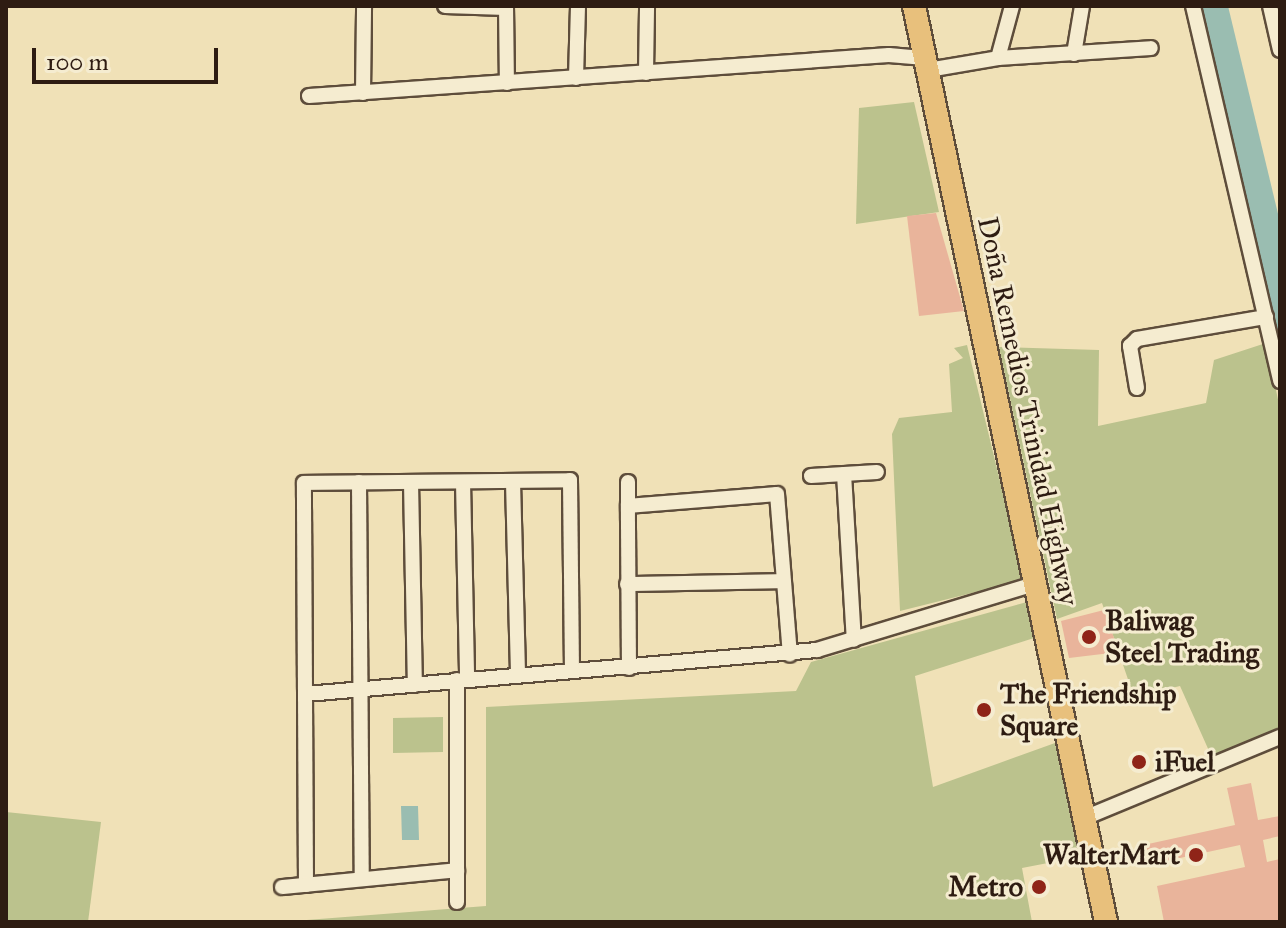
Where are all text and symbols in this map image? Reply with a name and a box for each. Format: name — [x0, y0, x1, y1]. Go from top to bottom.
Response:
scale bar — [36, 32, 222, 82]
text: 100 m — [46, 47, 109, 77]
street label: Doña Remedios Trinidad Highway — [970, 214, 1086, 608]
place label: Baliwag Steel Trading — [1105, 604, 1259, 670]
marker: Baliwag Steel Trading — [1080, 628, 1098, 646]
place label: The Friendship Square — [1000, 677, 1176, 743]
marker: The Friendship Square — [975, 701, 993, 719]
place label: iFuel — [1155, 745, 1215, 779]
marker: iFuel — [1130, 753, 1148, 771]
place label: WalterMart — [1043, 838, 1180, 872]
marker: WalterMart — [1187, 846, 1205, 864]
place label: Metro — [948, 870, 1023, 904]
marker: Metro — [1030, 878, 1048, 896]

